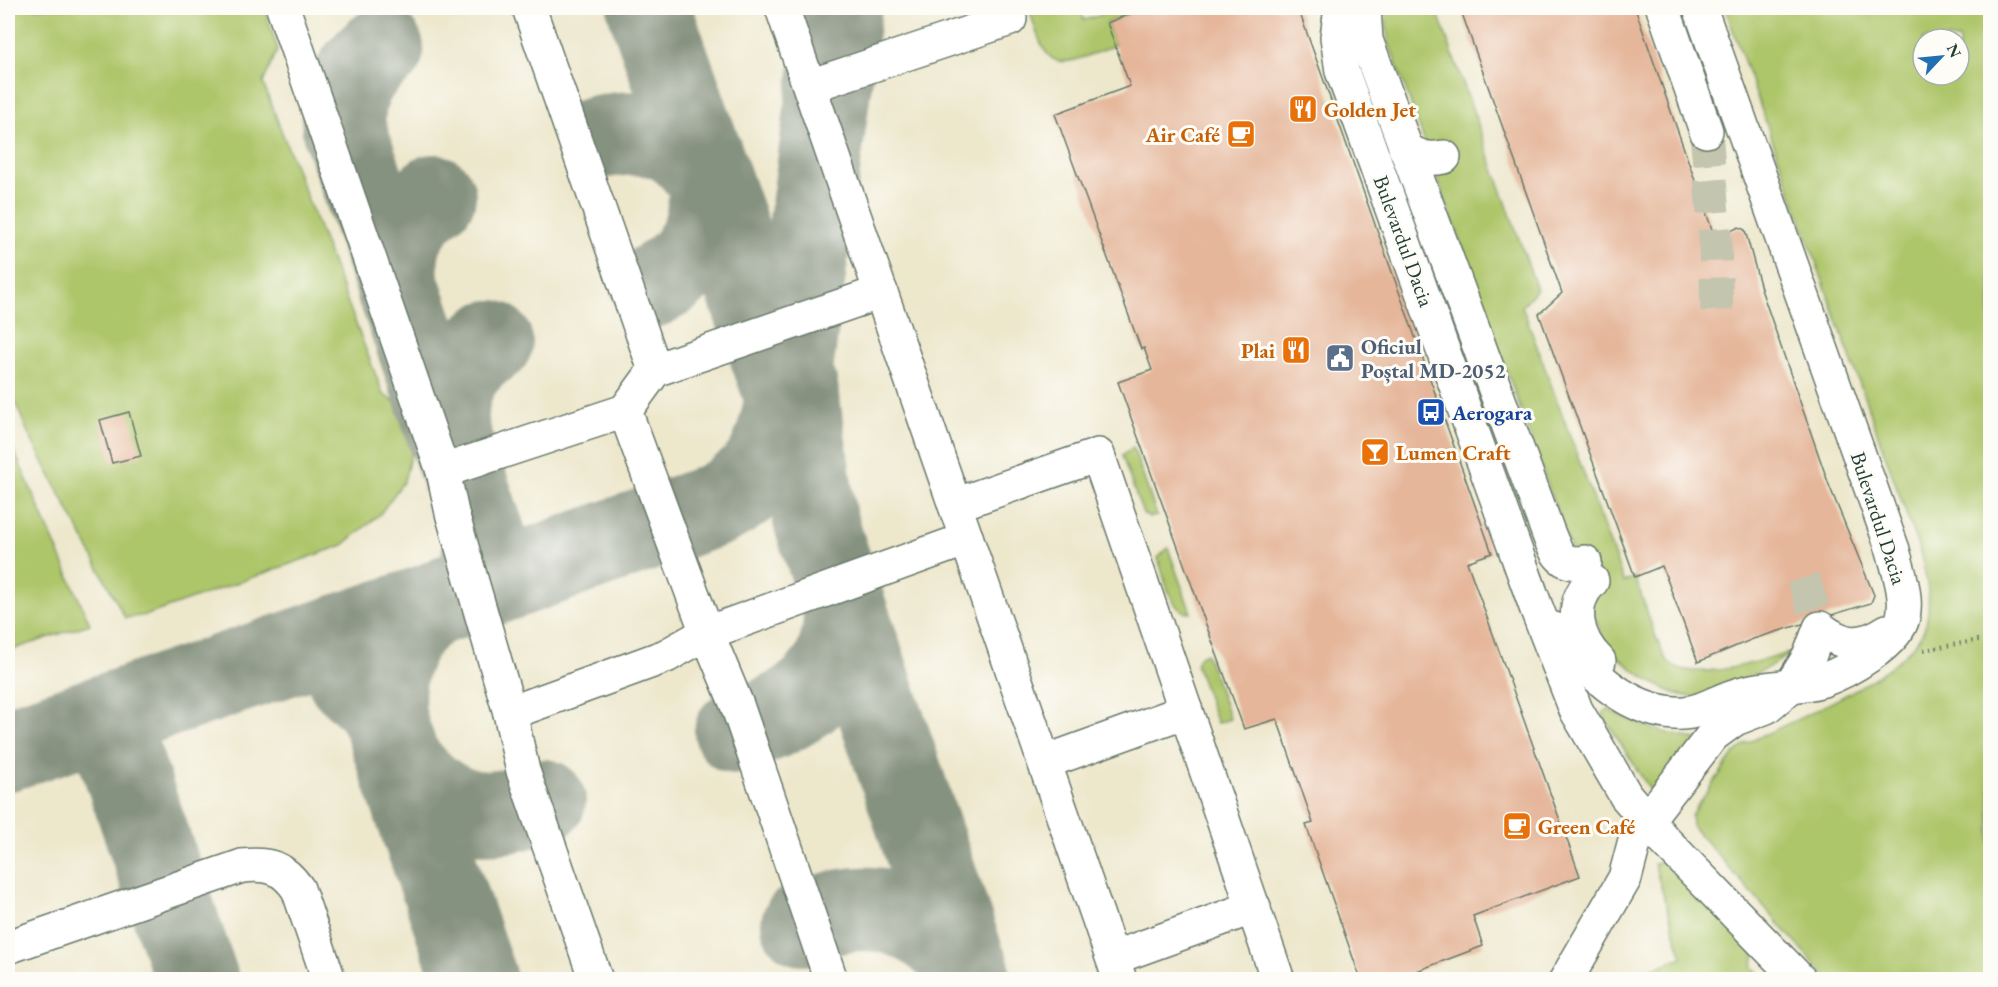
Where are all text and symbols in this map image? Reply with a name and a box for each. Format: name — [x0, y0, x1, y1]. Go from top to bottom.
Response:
north arrow — [1911, 27, 1971, 87]
text: N — [1942, 40, 1966, 61]
restaurant icon: Golden Jet — [1287, 93, 1319, 125]
place label: Golden Jet — [1324, 96, 1416, 123]
cafe icon: Air Café — [1225, 118, 1257, 150]
place label: Air Café — [1144, 121, 1220, 148]
street label: Bulevardul Dacia — [1368, 171, 1441, 311]
place label: Oficiul Poștal MD-2052 — [1361, 333, 1506, 384]
restaurant icon: Plai — [1280, 334, 1312, 366]
place label: Plai — [1241, 337, 1275, 364]
public building icon: Oficiul Poștal MD-2052 — [1324, 342, 1356, 374]
bus stop icon: Aerogara — [1415, 396, 1447, 428]
place label: Aerogara — [1451, 399, 1533, 426]
bar icon: Lumen Craft — [1359, 436, 1391, 468]
place label: Lumen Craft — [1396, 439, 1511, 466]
street label: Bulevardul Dacia — [1845, 448, 1913, 588]
cafe icon: Green Café — [1501, 810, 1533, 842]
place label: Green Café — [1538, 813, 1635, 840]

